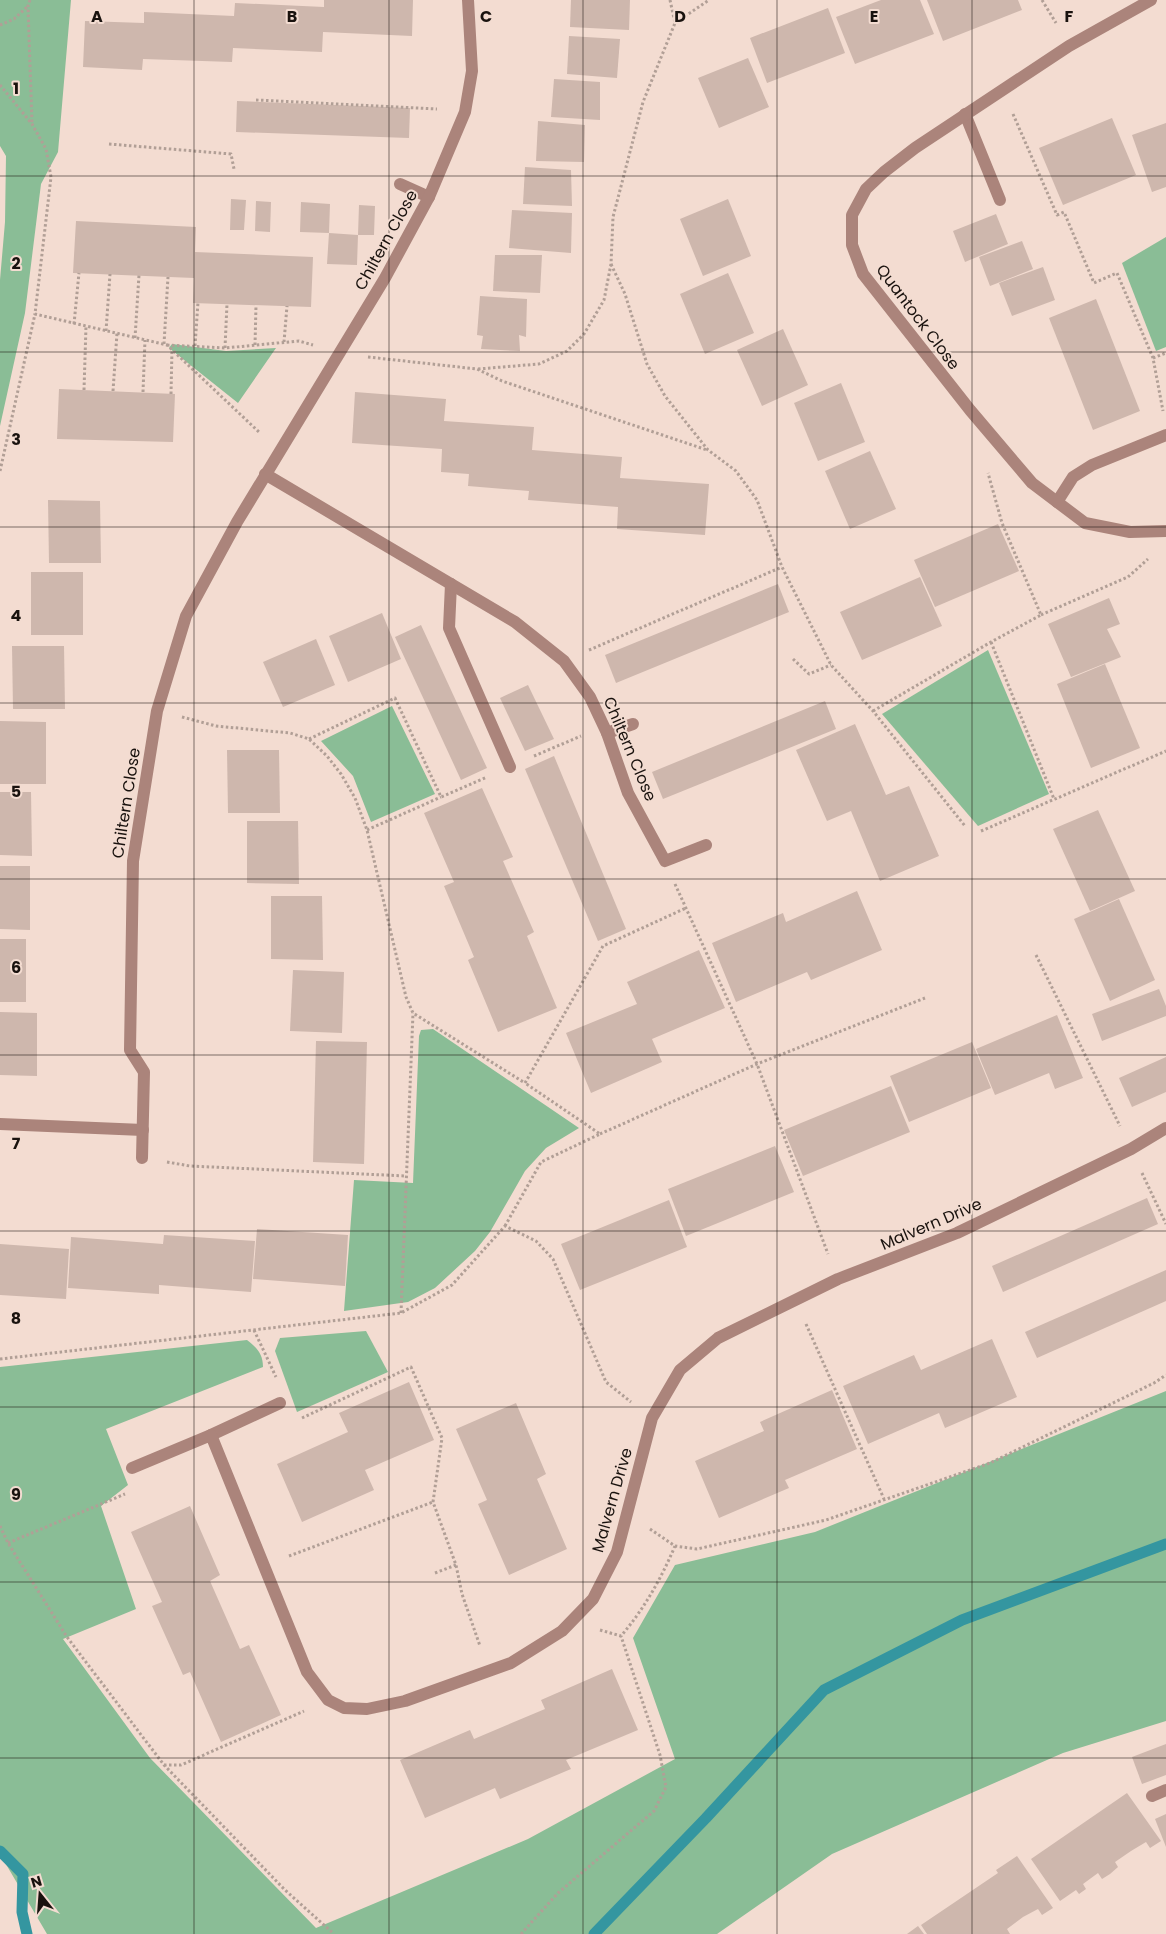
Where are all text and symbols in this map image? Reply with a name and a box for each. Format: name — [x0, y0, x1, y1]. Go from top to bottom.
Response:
text: A — [91, 5, 103, 28]
text: B — [287, 5, 297, 28]
text: C — [480, 5, 492, 28]
text: D — [674, 5, 686, 28]
text: E — [870, 5, 878, 28]
text: F — [1065, 5, 1074, 28]
text: 1 — [13, 77, 19, 100]
street label: Chiltern Close — [349, 186, 423, 294]
text: 2 — [11, 252, 21, 275]
street label: Quantock Close — [871, 259, 965, 375]
text: 3 — [11, 428, 21, 451]
text: 4 — [11, 604, 22, 627]
street label: Chiltern Close — [598, 693, 662, 805]
street label: Chiltern Close — [106, 746, 146, 860]
text: 5 — [11, 780, 21, 803]
text: 6 — [11, 956, 21, 979]
text: 7 — [12, 1132, 21, 1155]
street label: Malvern Drive — [877, 1192, 985, 1256]
text: 8 — [11, 1307, 21, 1330]
street label: Malvern Drive — [586, 1445, 638, 1555]
text: 9 — [11, 1483, 21, 1506]
north arrow — [15, 1869, 65, 1919]
text: N — [28, 1870, 44, 1893]

